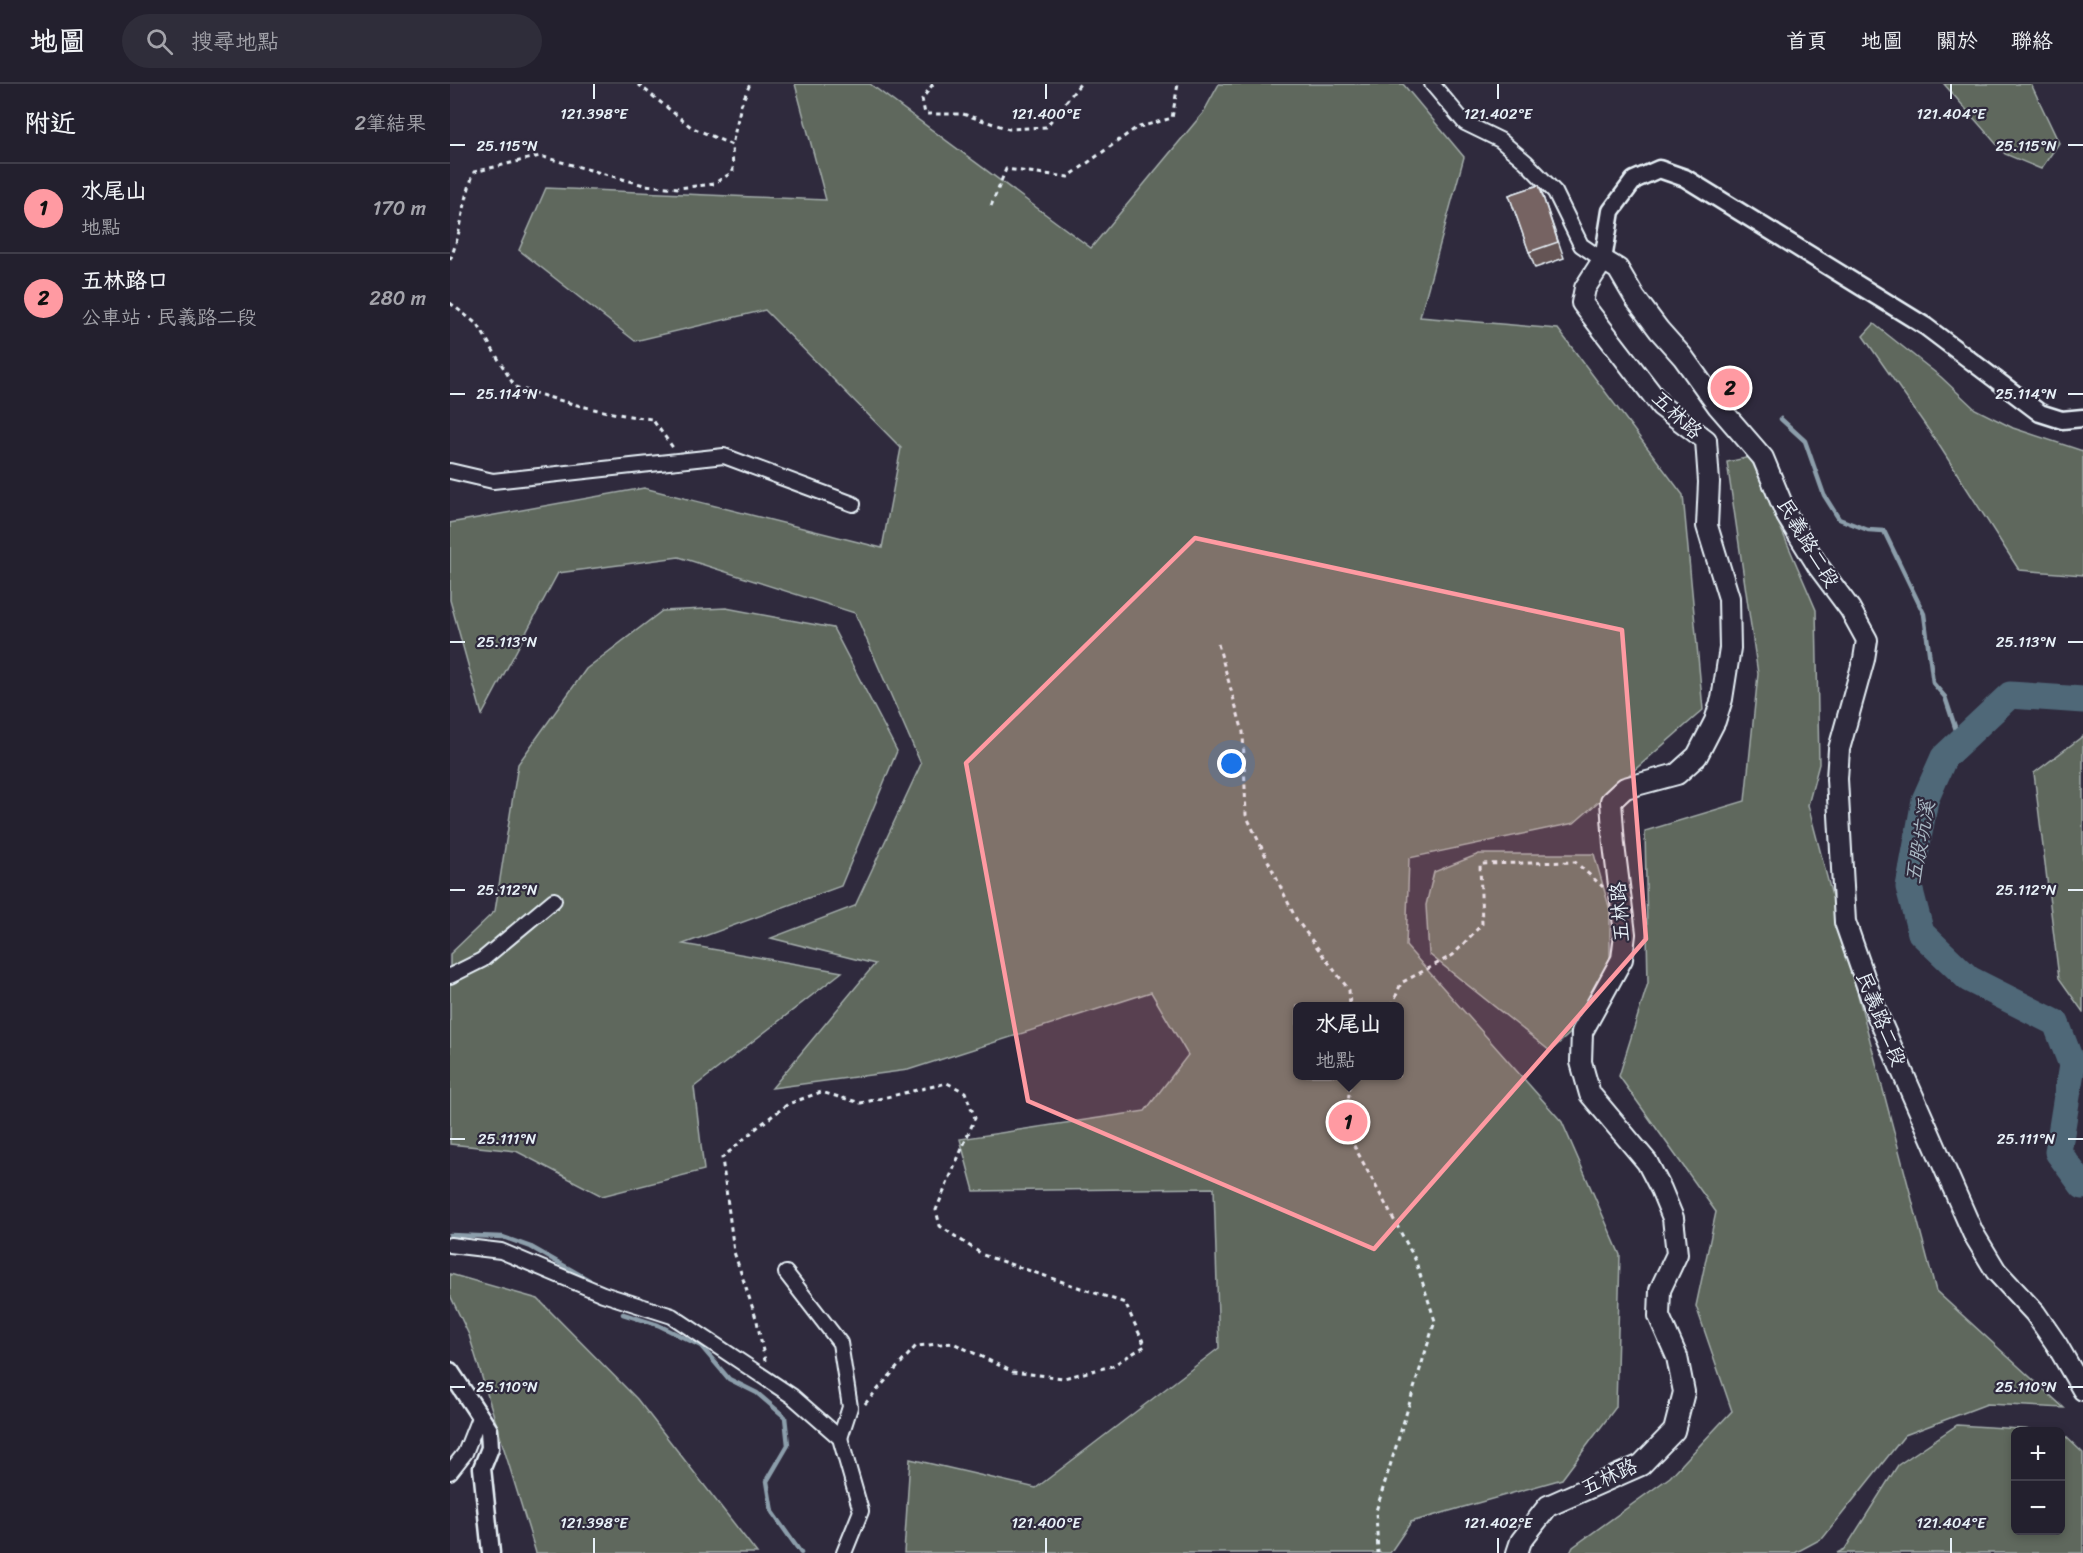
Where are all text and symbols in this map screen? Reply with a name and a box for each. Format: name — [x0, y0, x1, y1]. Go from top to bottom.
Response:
search box — [122, 14, 542, 68]
text: 地圖 — [30, 17, 86, 66]
text: 搜尋地點 — [191, 22, 279, 61]
text: 首頁 — [1786, 22, 1828, 60]
text: 地圖 — [1861, 22, 1903, 60]
text: 關於 — [1936, 22, 1978, 60]
text: 聯絡 — [2011, 22, 2053, 60]
icon: search — [143, 25, 176, 58]
text: 附近 — [24, 100, 76, 146]
text: 121.398°E — [560, 101, 629, 127]
text: 121.400°E — [1011, 101, 1082, 127]
text: 121.402°E — [1464, 101, 1534, 127]
text: 121.404°E — [1916, 101, 1987, 127]
text: 2筆結果 — [354, 106, 426, 141]
text: 25.115°N — [476, 133, 538, 159]
text: 25.115°N — [1995, 133, 2057, 159]
text: 水尾山 — [81, 171, 147, 210]
text: 1 — [39, 191, 48, 226]
text: 170 m — [373, 191, 426, 226]
text: 地點 — [81, 210, 121, 245]
text: 五林路口 — [81, 261, 169, 300]
text: 2 — [38, 281, 49, 316]
text: 280 m — [369, 281, 426, 316]
text: 公車站 · 民義路二段 — [81, 300, 257, 335]
pin: 2 — [1710, 366, 1750, 410]
text: 25.114°N — [476, 381, 538, 407]
text: 25.114°N — [1995, 381, 2057, 407]
street label: 五林路 — [1643, 382, 1712, 449]
street label: 民義路二段 — [1767, 491, 1849, 595]
text: 25.113°N — [477, 629, 538, 655]
text: 25.113°N — [1996, 629, 2057, 655]
your location — [1217, 749, 1246, 778]
water label: 五股坑溪 — [1894, 796, 1946, 887]
text: 25.112°N — [477, 877, 538, 903]
text: 25.112°N — [1996, 877, 2057, 903]
street label: 五林路 — [1600, 880, 1640, 943]
street label: 民義路二段 — [1846, 966, 1916, 1072]
popup — [1293, 1002, 1404, 1080]
text: 水尾山 — [1315, 1004, 1382, 1043]
text: 地點 — [1315, 1043, 1355, 1078]
pin: 1 — [1328, 1100, 1368, 1144]
text: 25.111°N — [478, 1126, 537, 1152]
text: 25.111°N — [1997, 1126, 2056, 1152]
text: 25.110°N — [476, 1374, 538, 1400]
text: 25.110°N — [1995, 1374, 2057, 1400]
map controls — [2011, 1427, 2065, 1535]
button: + — [2011, 1427, 2065, 1481]
street label: 五林路 — [1574, 1448, 1644, 1506]
button: − — [2011, 1481, 2065, 1535]
text: 121.398°E — [560, 1510, 629, 1536]
text: 121.400°E — [1011, 1510, 1082, 1536]
text: 121.402°E — [1464, 1510, 1534, 1536]
text: 121.404°E — [1916, 1510, 1987, 1536]

